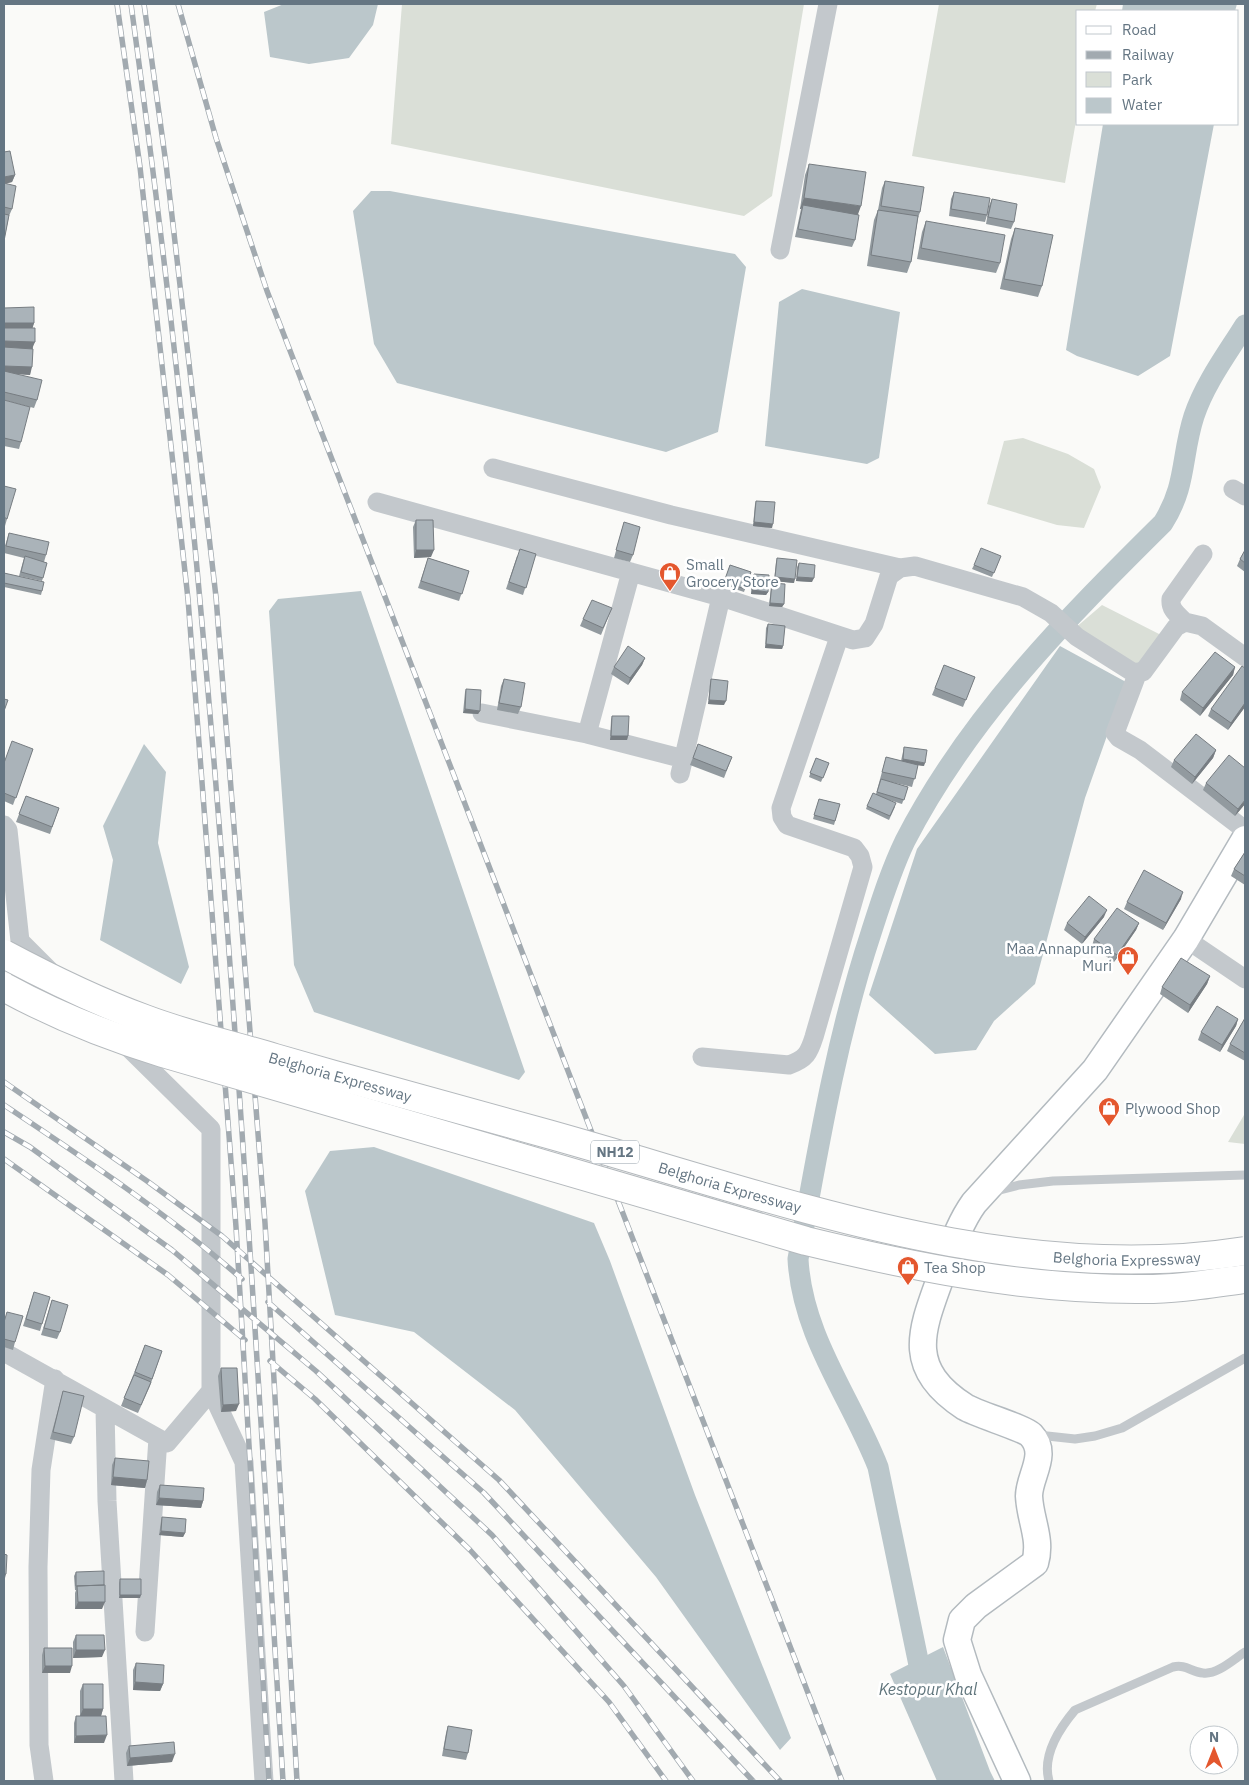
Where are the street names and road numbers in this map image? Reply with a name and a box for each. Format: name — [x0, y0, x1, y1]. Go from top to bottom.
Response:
street label: Belghoria Expressway — [266, 1047, 414, 1106]
road number: NH12 — [591, 1140, 639, 1164]
street label: Belghoria Expressway — [656, 1157, 804, 1217]
street label: Belghoria Expressway — [1052, 1247, 1202, 1269]

